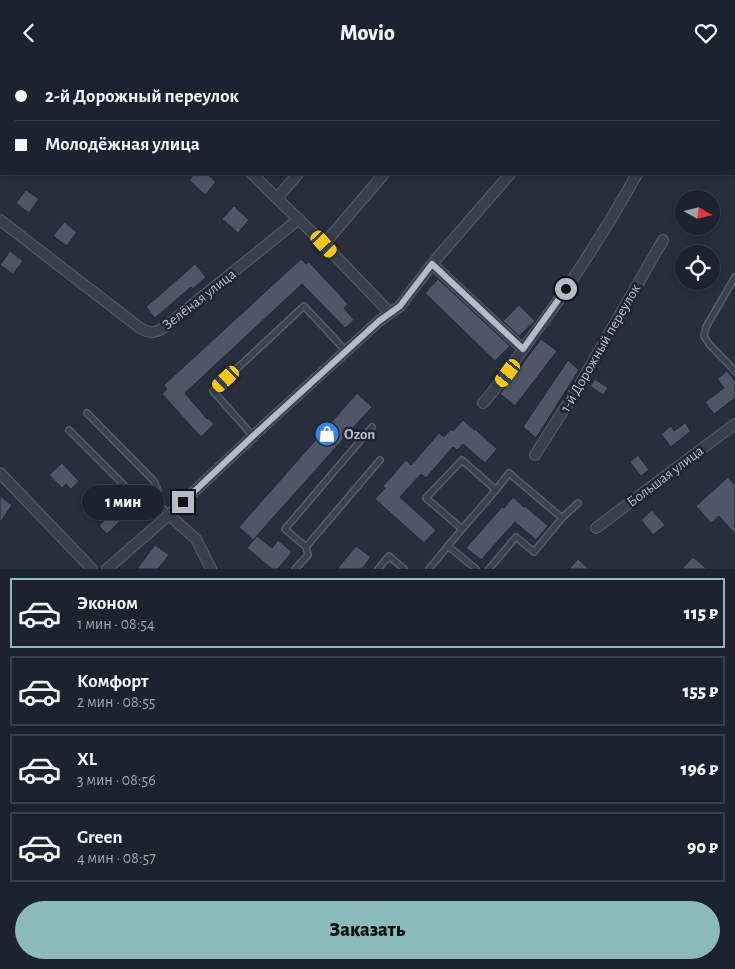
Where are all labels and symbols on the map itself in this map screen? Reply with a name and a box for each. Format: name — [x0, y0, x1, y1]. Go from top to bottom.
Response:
north arrow — [675, 190, 720, 235]
car — [308, 228, 339, 260]
street label: Зелёная улица — [160, 266, 239, 333]
route start — [555, 278, 577, 300]
street label: 1-й Дорожный переулок — [558, 282, 643, 415]
car — [492, 357, 523, 389]
car — [209, 363, 242, 395]
shop icon: Ozon — [314, 421, 340, 447]
place label: Ozon — [344, 427, 375, 442]
street label: Большая улица — [624, 443, 706, 510]
callout: 1 мин — [83, 485, 166, 519]
route end — [172, 491, 194, 513]

